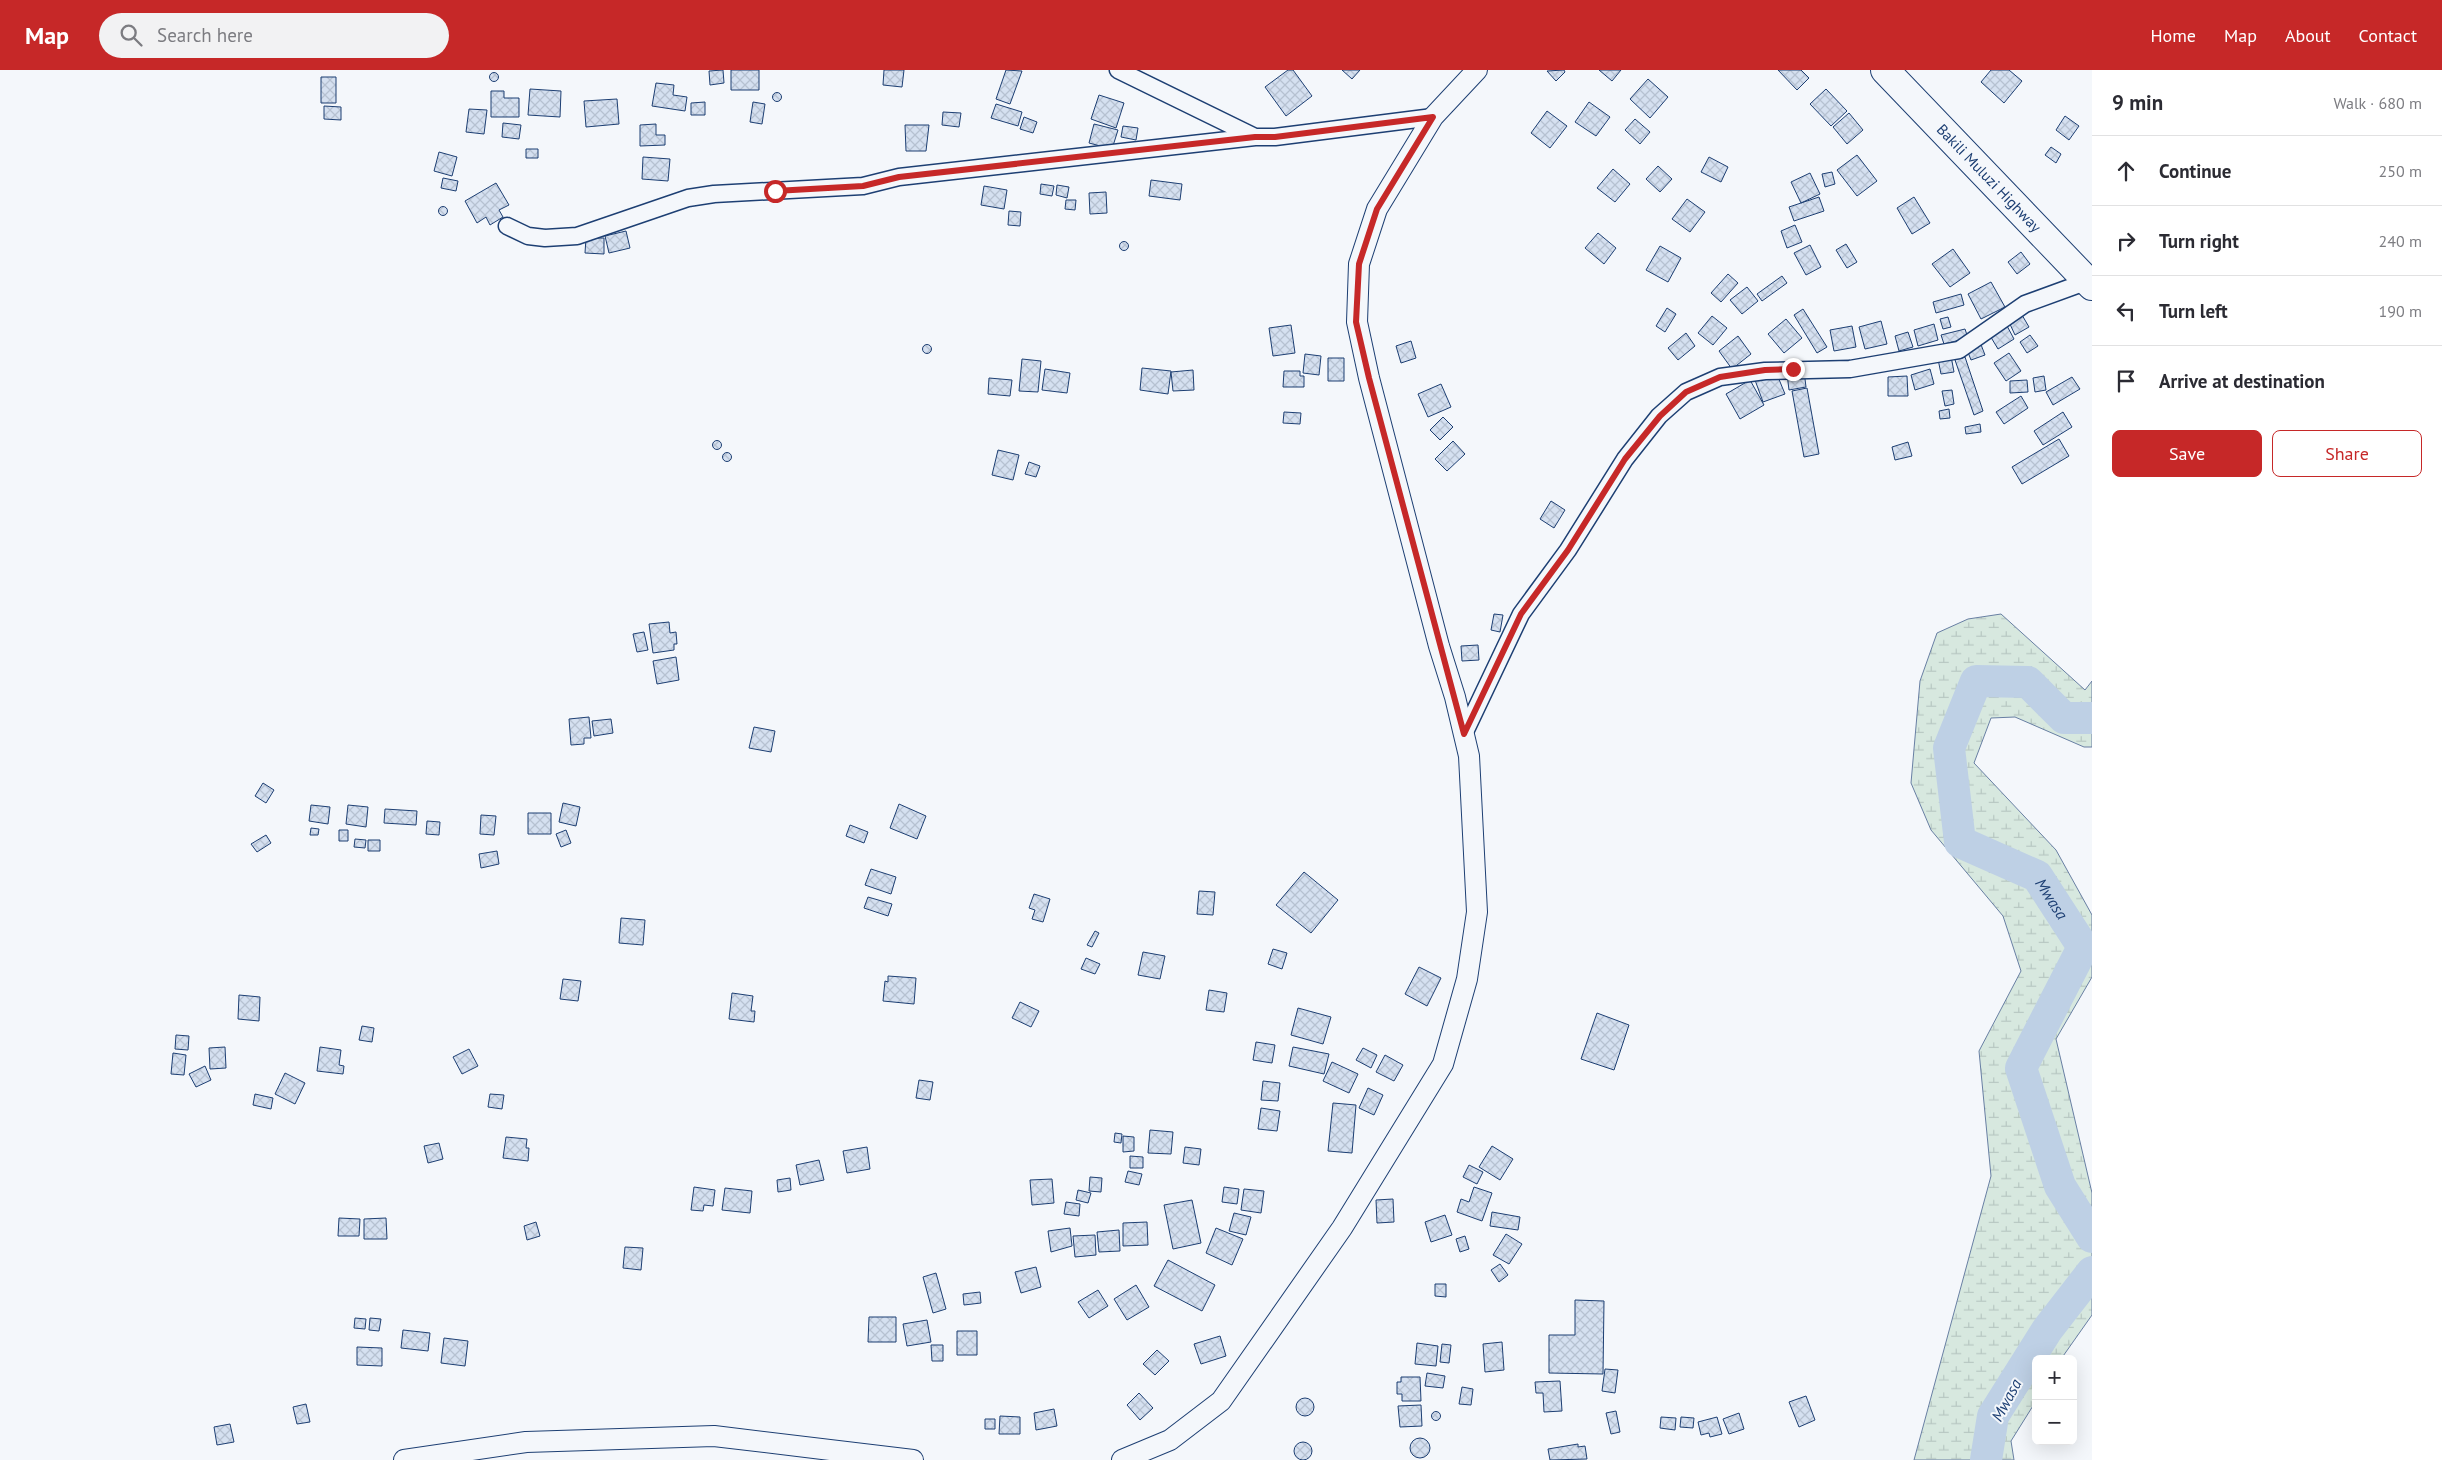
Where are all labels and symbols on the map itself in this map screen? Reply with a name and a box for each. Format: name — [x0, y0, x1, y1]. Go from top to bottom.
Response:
street label: Bakili Muluzi Highway — [1933, 120, 2045, 236]
route start — [764, 180, 787, 203]
route end — [1782, 358, 1805, 381]
water label: Mwasa — [2031, 874, 2072, 923]
water label: Mwasa — [1987, 1375, 2025, 1425]

